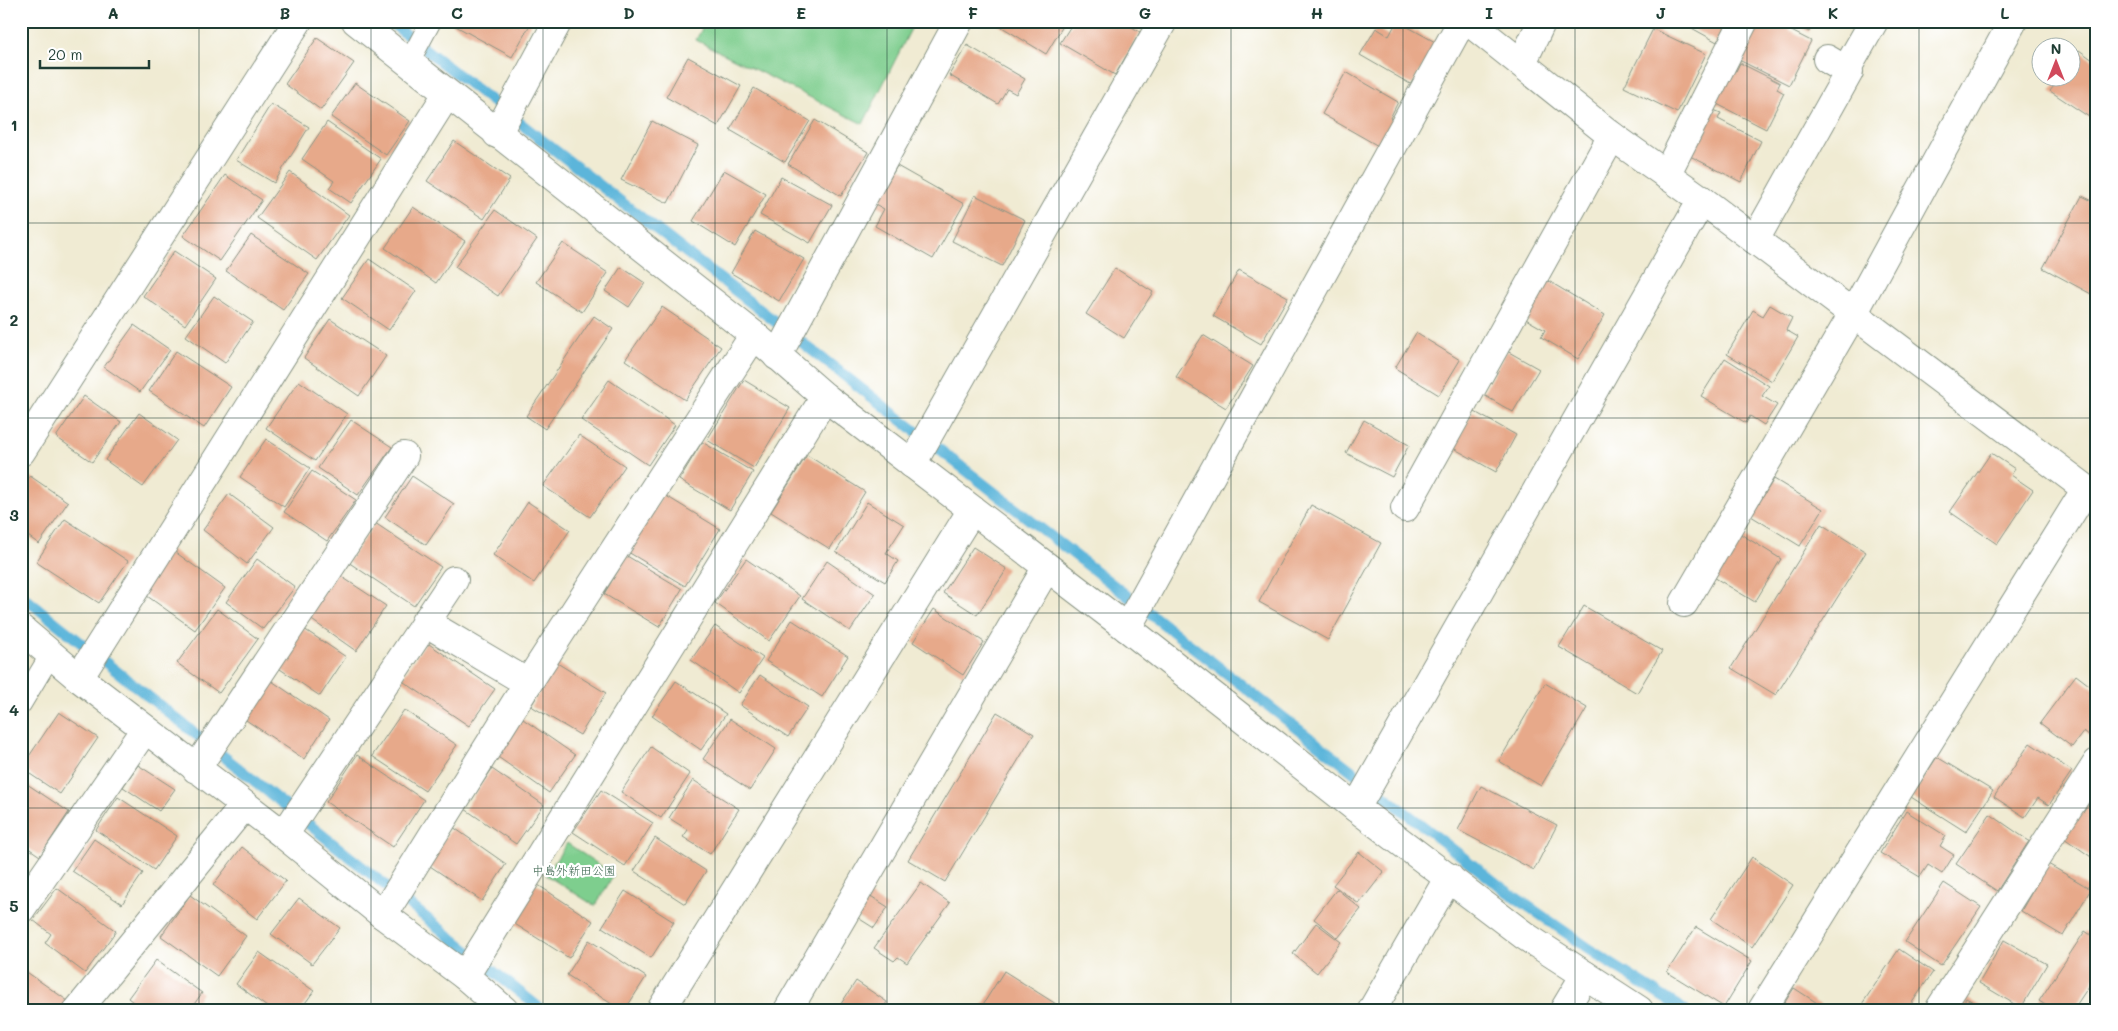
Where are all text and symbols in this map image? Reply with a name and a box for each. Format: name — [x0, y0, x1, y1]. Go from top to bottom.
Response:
text: A — [107, 2, 119, 23]
text: B — [280, 2, 290, 23]
text: C — [451, 2, 463, 23]
text: D — [623, 2, 635, 23]
text: E — [796, 2, 806, 23]
text: F — [968, 2, 978, 23]
text: G — [1139, 2, 1151, 23]
text: H — [1311, 2, 1323, 23]
text: I — [1485, 2, 1493, 23]
text: J — [1656, 2, 1666, 23]
text: K — [1828, 2, 1838, 23]
text: L — [2000, 2, 2010, 23]
scale bar — [40, 38, 149, 70]
north arrow — [2030, 38, 2080, 88]
text: N — [2051, 39, 2061, 58]
text: 20 m — [48, 44, 82, 64]
text: 1 — [10, 114, 18, 135]
text: 2 — [10, 309, 19, 330]
text: 3 — [9, 504, 19, 525]
text: 4 — [9, 699, 19, 720]
park label: 中島外新田公園 — [532, 862, 616, 878]
text: 5 — [9, 895, 19, 916]

